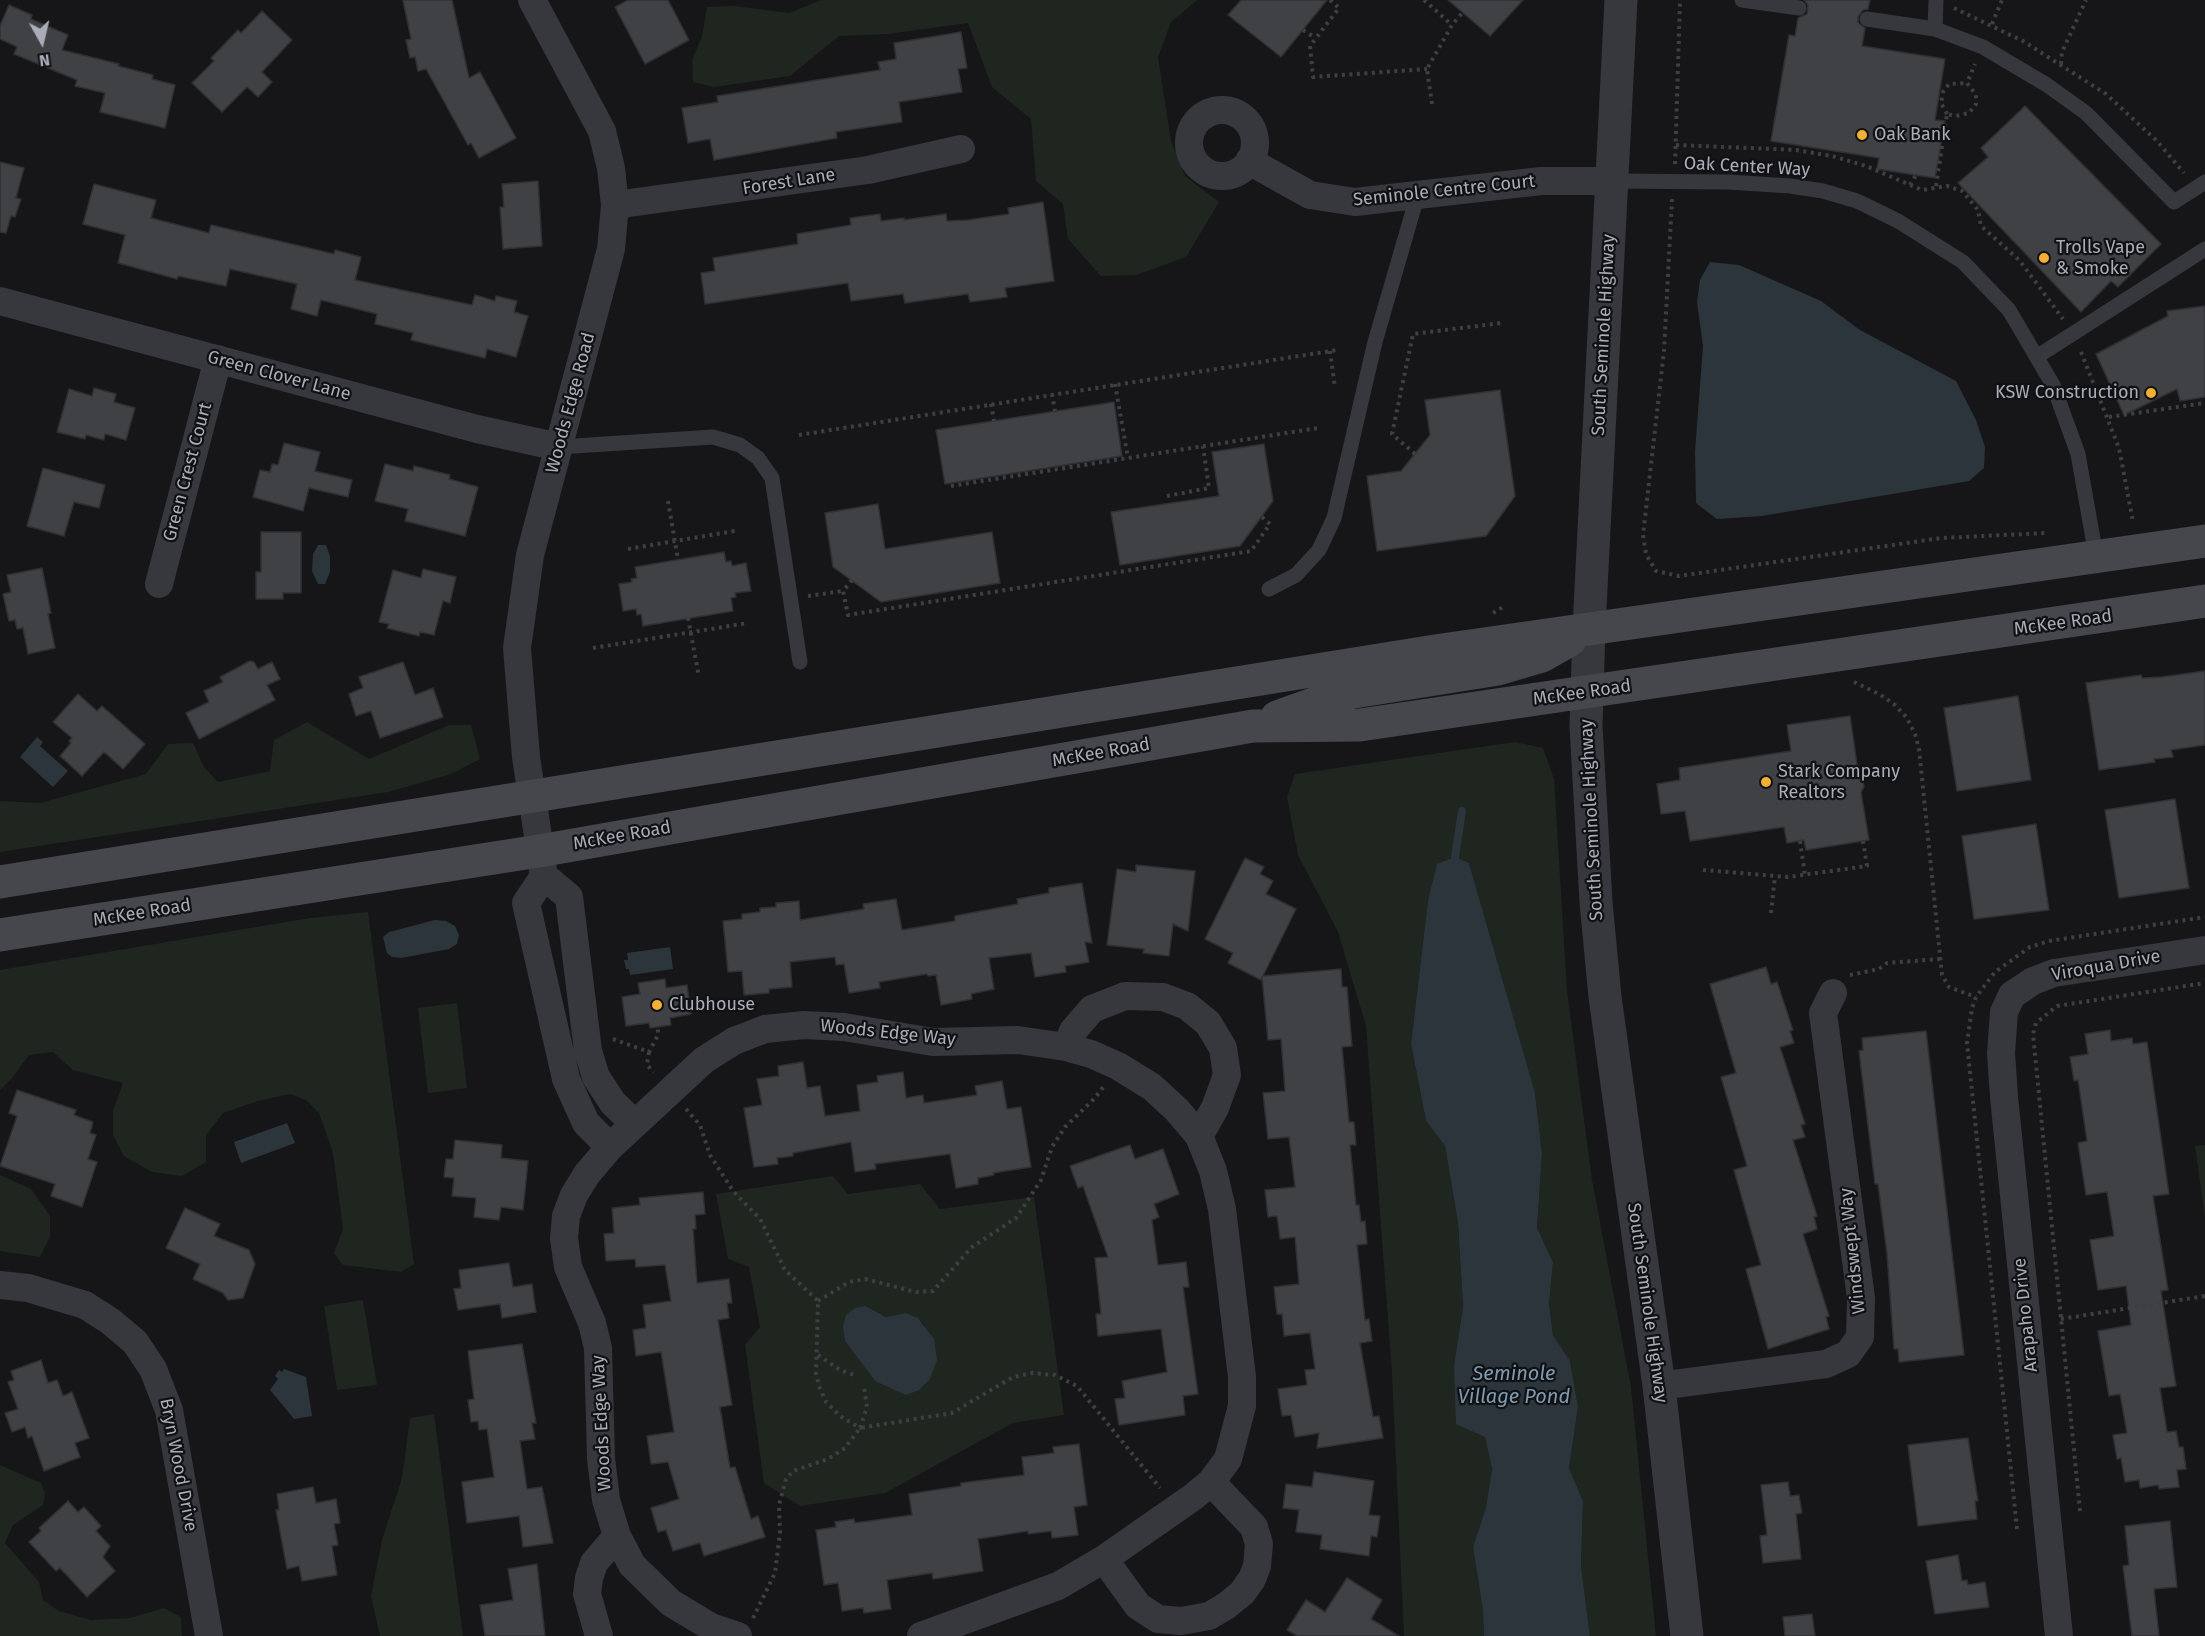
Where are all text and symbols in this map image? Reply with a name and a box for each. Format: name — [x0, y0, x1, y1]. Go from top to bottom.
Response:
north arrow — [12, 12, 72, 72]
text: N — [38, 50, 51, 70]
place label: Oak Bank — [1874, 124, 1951, 146]
marker: Oak Bank — [1855, 128, 1869, 142]
street label: Oak Center Way — [1683, 153, 1811, 181]
street label: Forest Lane — [741, 164, 837, 200]
street label: Seminole Centre Court — [1352, 171, 1536, 211]
street label: South Seminole Highway — [1588, 234, 1620, 436]
place label: Trolls Vape & Smoke — [2056, 237, 2145, 280]
marker: Trolls Vape & Smoke — [2037, 251, 2051, 265]
street label: Woods Edge Road — [542, 330, 600, 476]
street label: Green Clover Lane — [205, 346, 353, 406]
place label: KSW Construction — [1995, 382, 2139, 404]
marker: KSW Construction — [2144, 386, 2158, 400]
street label: Green Crest Court — [159, 400, 217, 544]
street label: McKee Road — [2013, 605, 2113, 641]
street label: McKee Road — [1532, 675, 1632, 711]
street label: South Seminole Highway — [1576, 719, 1608, 921]
street label: McKee Road — [1050, 734, 1152, 772]
place label: Stark Company Realtors — [1778, 761, 1900, 804]
marker: Stark Company Realtors — [1759, 775, 1773, 789]
street label: McKee Road — [571, 817, 673, 855]
street label: McKee Road — [91, 895, 193, 931]
street label: Viroqua Drive — [2050, 946, 2162, 986]
place label: Clubhouse — [669, 994, 755, 1016]
marker: Clubhouse — [650, 998, 664, 1012]
street label: Woods Edge Way — [819, 1015, 957, 1051]
street label: Windswept Way — [1836, 1187, 1870, 1315]
street label: South Seminole Highway — [1622, 1202, 1672, 1404]
street label: Arapaho Drive — [2009, 1257, 2043, 1373]
street label: Woods Edge Way — [588, 1355, 616, 1491]
water label: Seminole Village Pond — [1458, 1362, 1570, 1409]
street label: Bryn Wood Drive — [154, 1396, 202, 1534]

